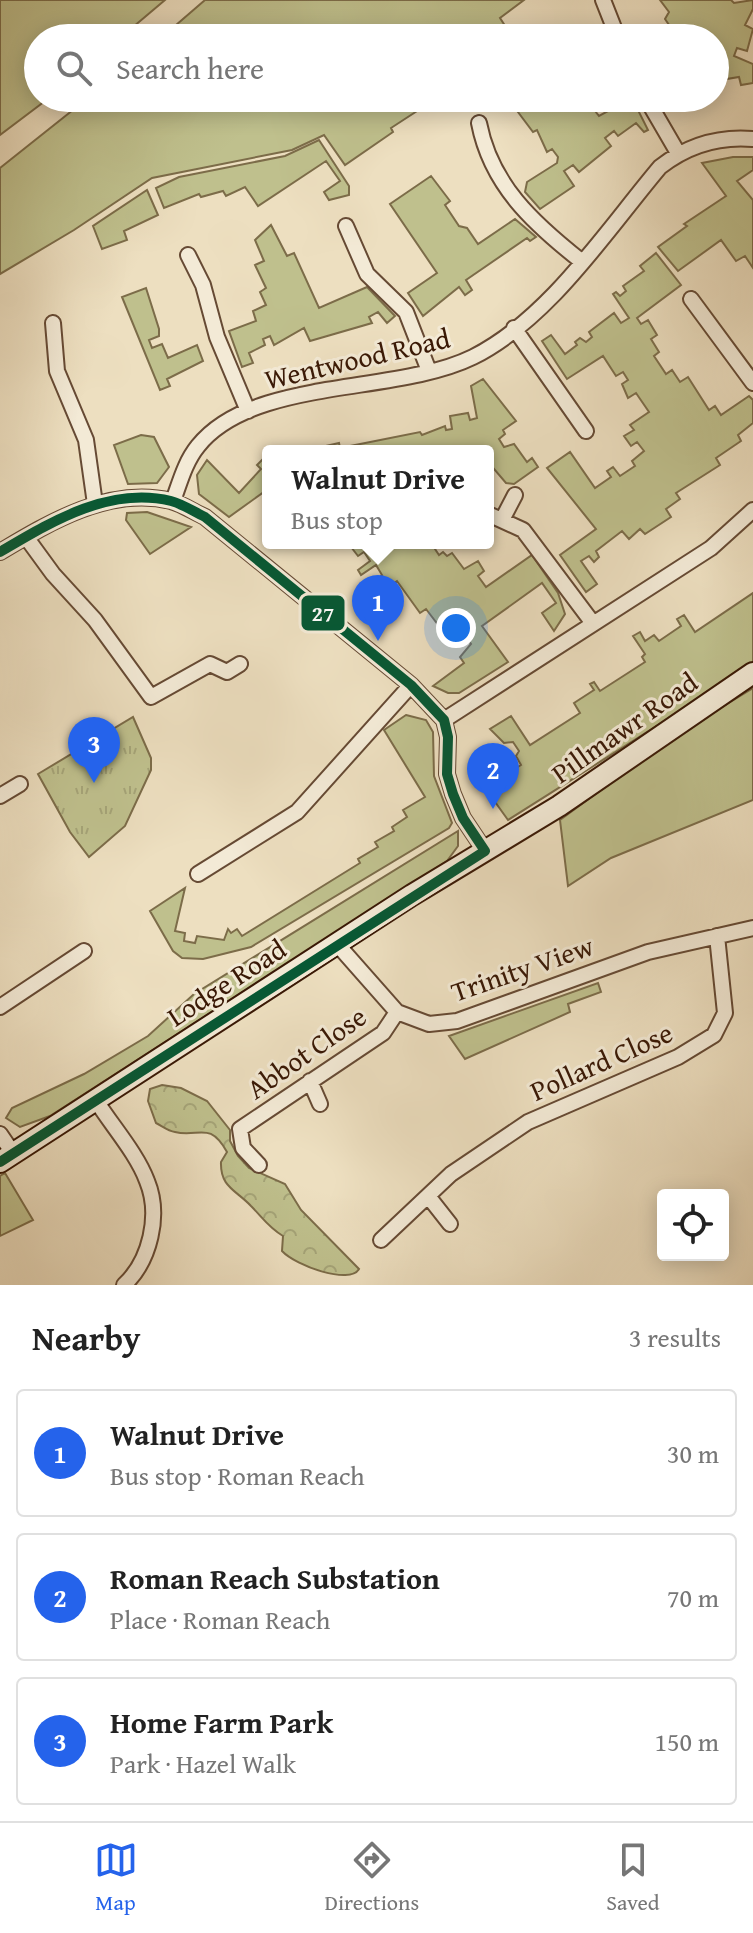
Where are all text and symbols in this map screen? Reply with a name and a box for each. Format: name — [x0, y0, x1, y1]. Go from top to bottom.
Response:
search box — [24, 24, 729, 112]
icon: search — [52, 46, 96, 90]
text: Search here — [116, 46, 264, 90]
street label: Wentwood Road — [260, 317, 454, 399]
popup — [262, 445, 494, 549]
text: Walnut Drive — [291, 456, 465, 500]
text: Bus stop — [291, 500, 383, 539]
pin: 1 — [352, 575, 404, 641]
line badge: 27 — [300, 594, 346, 632]
text: 27 — [312, 597, 334, 629]
your location — [436, 608, 476, 648]
street label: Pillmawr Road — [542, 661, 706, 793]
pin: 3 — [68, 717, 120, 783]
pin: 2 — [467, 743, 519, 809]
street label: Trinity View — [445, 925, 599, 1011]
street label: Lodge Road — [158, 928, 294, 1036]
street label: Abbot Close — [238, 996, 374, 1108]
street label: Pollard Close — [523, 1011, 679, 1111]
map controls — [657, 1189, 729, 1261]
button: locate — [657, 1189, 729, 1261]
text: Nearby — [32, 1313, 141, 1362]
text: 3 results — [629, 1318, 721, 1357]
text: Walnut Drive — [110, 1412, 284, 1456]
text: 1 — [53, 1434, 67, 1473]
text: 30 m — [667, 1434, 719, 1473]
text: Bus stop · Roman Reach — [110, 1456, 365, 1495]
text: Roman Reach Substation — [110, 1556, 440, 1600]
text: 2 — [53, 1578, 67, 1617]
text: 70 m — [667, 1578, 719, 1617]
text: Place · Roman Reach — [110, 1600, 330, 1639]
text: Home Farm Park — [110, 1700, 333, 1744]
text: 3 — [53, 1722, 67, 1761]
text: 150 m — [654, 1722, 719, 1761]
text: Park · Hazel Walk — [110, 1744, 296, 1783]
tab: Map — [94, 1838, 138, 1918]
tab: Directions — [325, 1838, 419, 1918]
tab: Saved — [606, 1838, 659, 1918]

